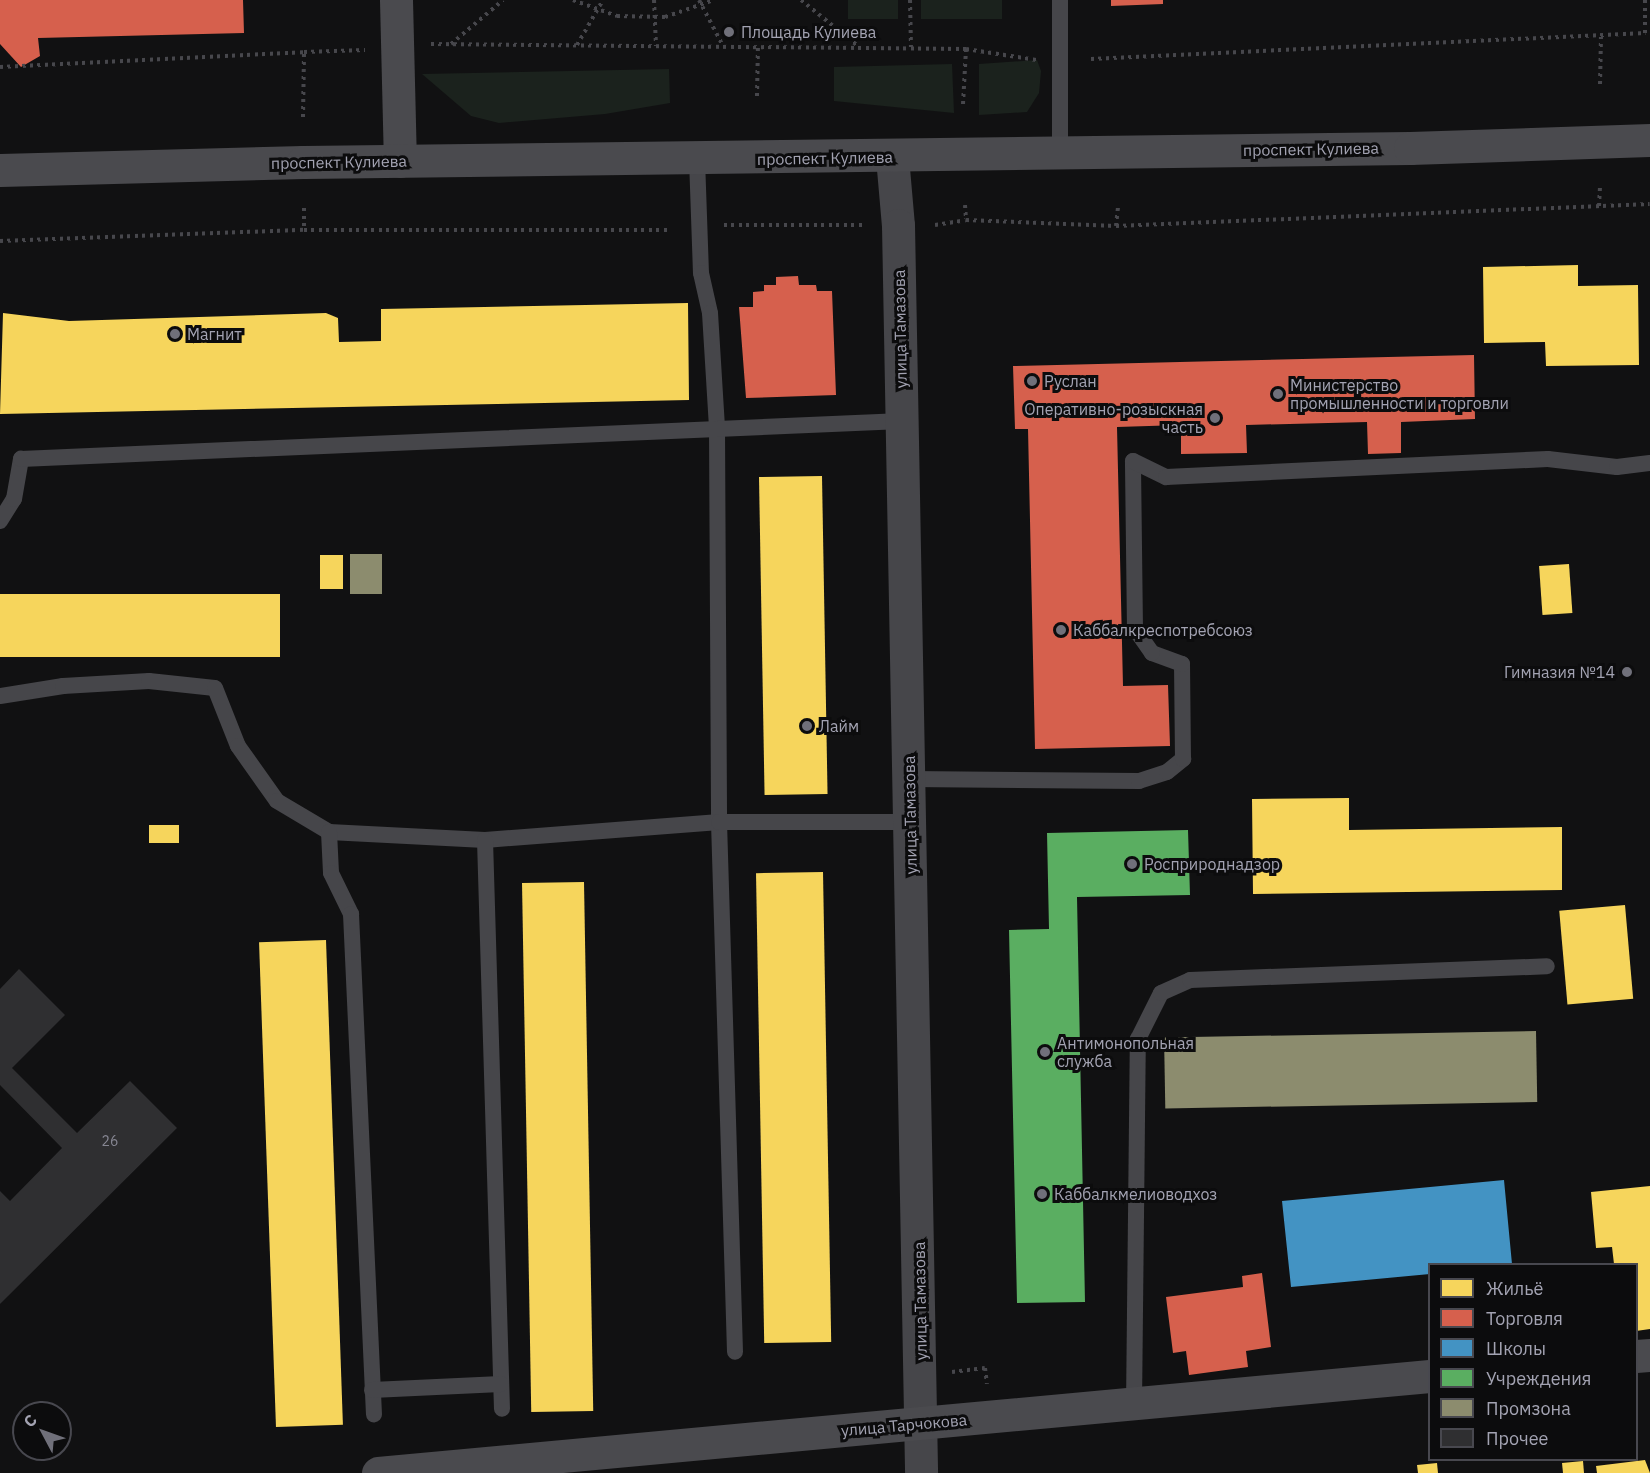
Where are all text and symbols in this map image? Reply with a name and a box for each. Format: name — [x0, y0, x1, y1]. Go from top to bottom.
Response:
place label: Площадь Кулиева — [741, 22, 876, 42]
marker: Площадь Кулиева — [722, 25, 736, 39]
street label: проспект Кулиева — [1243, 138, 1379, 160]
street label: проспект Кулиева — [757, 147, 893, 169]
street label: проспект Кулиева — [271, 151, 407, 173]
street label: улица Тамазова — [889, 269, 911, 389]
place label: Магнит — [187, 324, 242, 344]
marker: Магнит — [168, 327, 182, 341]
place label: Руслан — [1044, 371, 1097, 391]
marker: Руслан — [1025, 374, 1039, 388]
place label: Министерство промышленности и торговли — [1290, 375, 1509, 413]
marker: Министерство промышленности и торговли — [1271, 387, 1285, 401]
place label: Оперативно-розыскная часть — [1024, 399, 1203, 437]
marker: Оперативно-розыскная часть — [1208, 411, 1222, 425]
place label: Каббалкреспотребсоюз — [1073, 620, 1253, 640]
marker: Каббалкреспотребсоюз — [1054, 623, 1068, 637]
place label: Гимназия №14 — [1504, 662, 1615, 682]
marker: Гимназия №14 — [1620, 665, 1634, 679]
place label: Лайм — [819, 716, 859, 736]
marker: Лайм — [800, 719, 814, 733]
street label: улица Тамазова — [899, 755, 921, 875]
place label: Росприроднадзор — [1144, 854, 1280, 874]
marker: Росприроднадзор — [1125, 857, 1139, 871]
place label: Антимонопольная служба — [1057, 1033, 1194, 1071]
marker: Антимонопольная служба — [1038, 1045, 1052, 1059]
house number: 26 — [102, 1133, 118, 1149]
place label: Каббалкмелиоводхоз — [1054, 1184, 1217, 1204]
marker: Каббалкмелиоводхоз — [1035, 1187, 1049, 1201]
street label: улица Тамазова — [909, 1241, 931, 1361]
legend — [1428, 1263, 1638, 1461]
text: Жильё — [1486, 1277, 1543, 1300]
text: Торговля — [1486, 1307, 1563, 1330]
text: Школы — [1486, 1337, 1546, 1360]
text: Учреждения — [1486, 1367, 1591, 1390]
text: Промзона — [1486, 1397, 1571, 1420]
north arrow — [12, 1401, 72, 1461]
text: С — [19, 1410, 41, 1431]
street label: улица Тарчокова — [840, 1410, 968, 1440]
text: Прочее — [1486, 1427, 1548, 1450]

